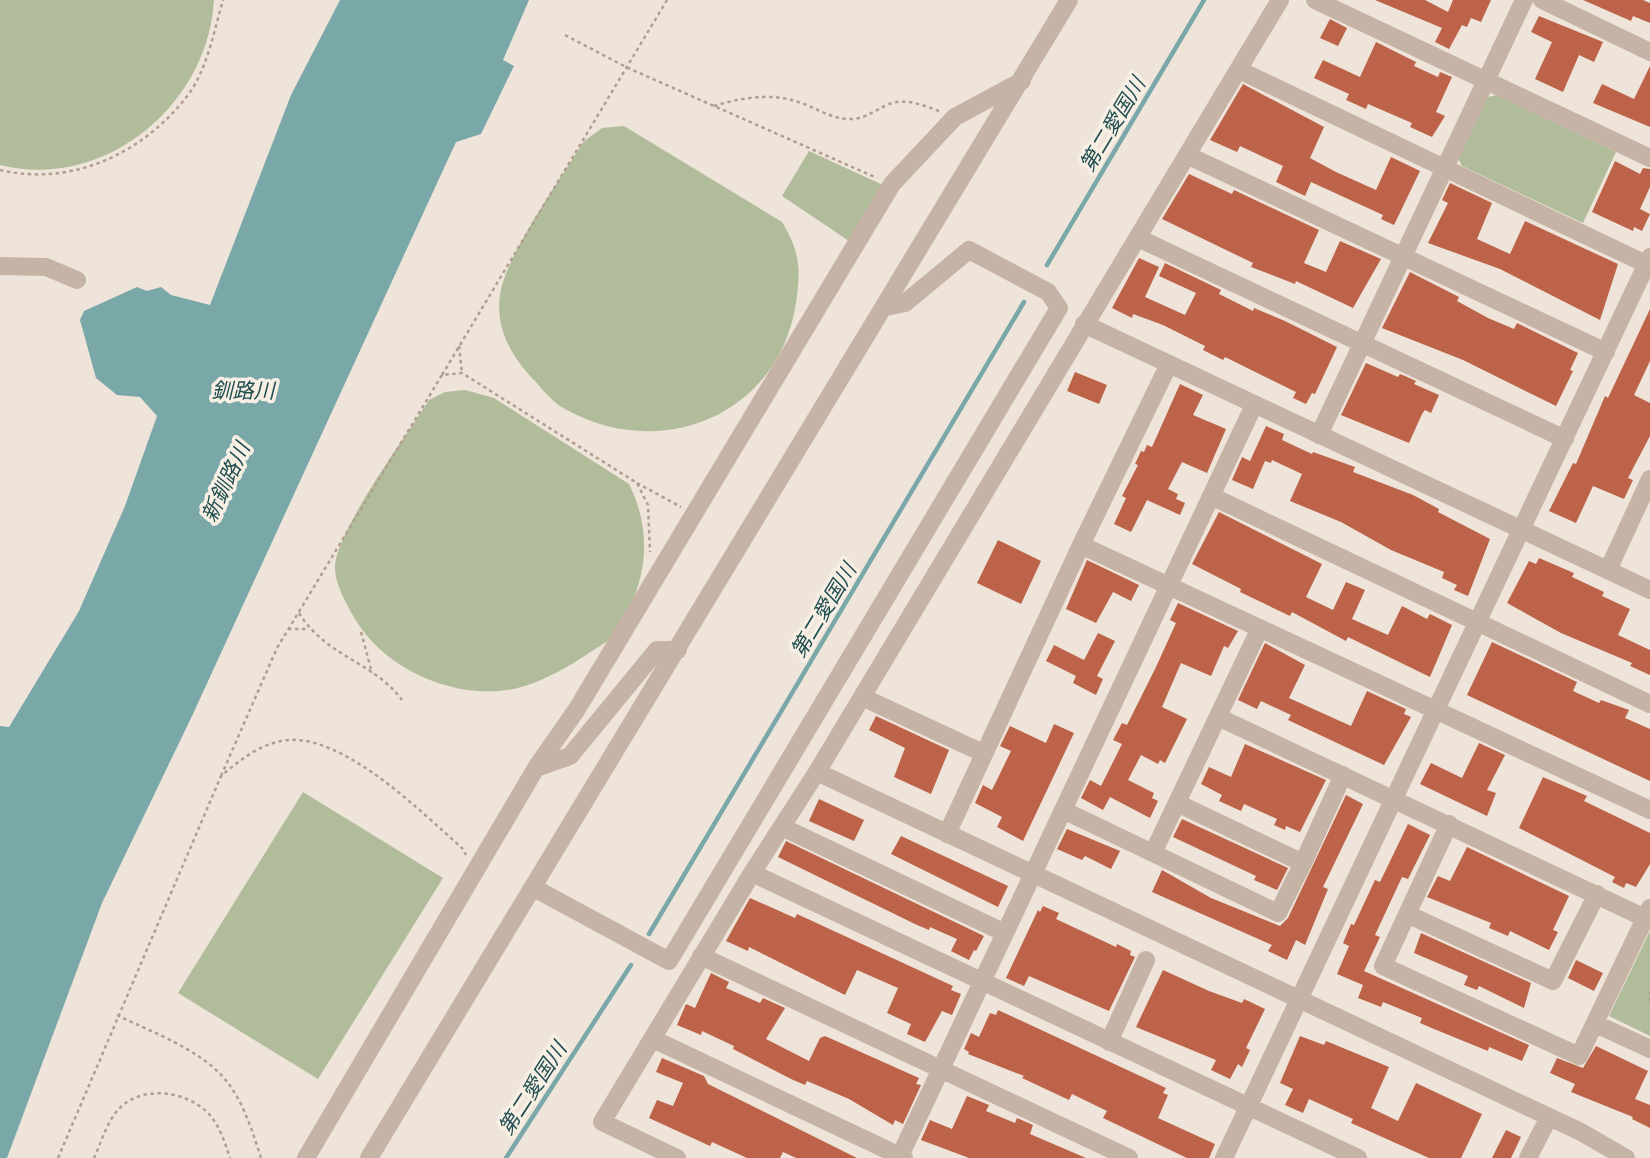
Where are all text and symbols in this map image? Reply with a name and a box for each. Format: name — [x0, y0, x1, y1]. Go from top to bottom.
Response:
water label: 第二愛国川 — [1073, 70, 1152, 176]
water label: 釧路川 — [212, 376, 276, 404]
water label: 新釧路川 — [195, 436, 256, 526]
water label: 第二愛国川 — [784, 556, 863, 662]
water label: 第二愛国川 — [492, 1035, 573, 1140]

